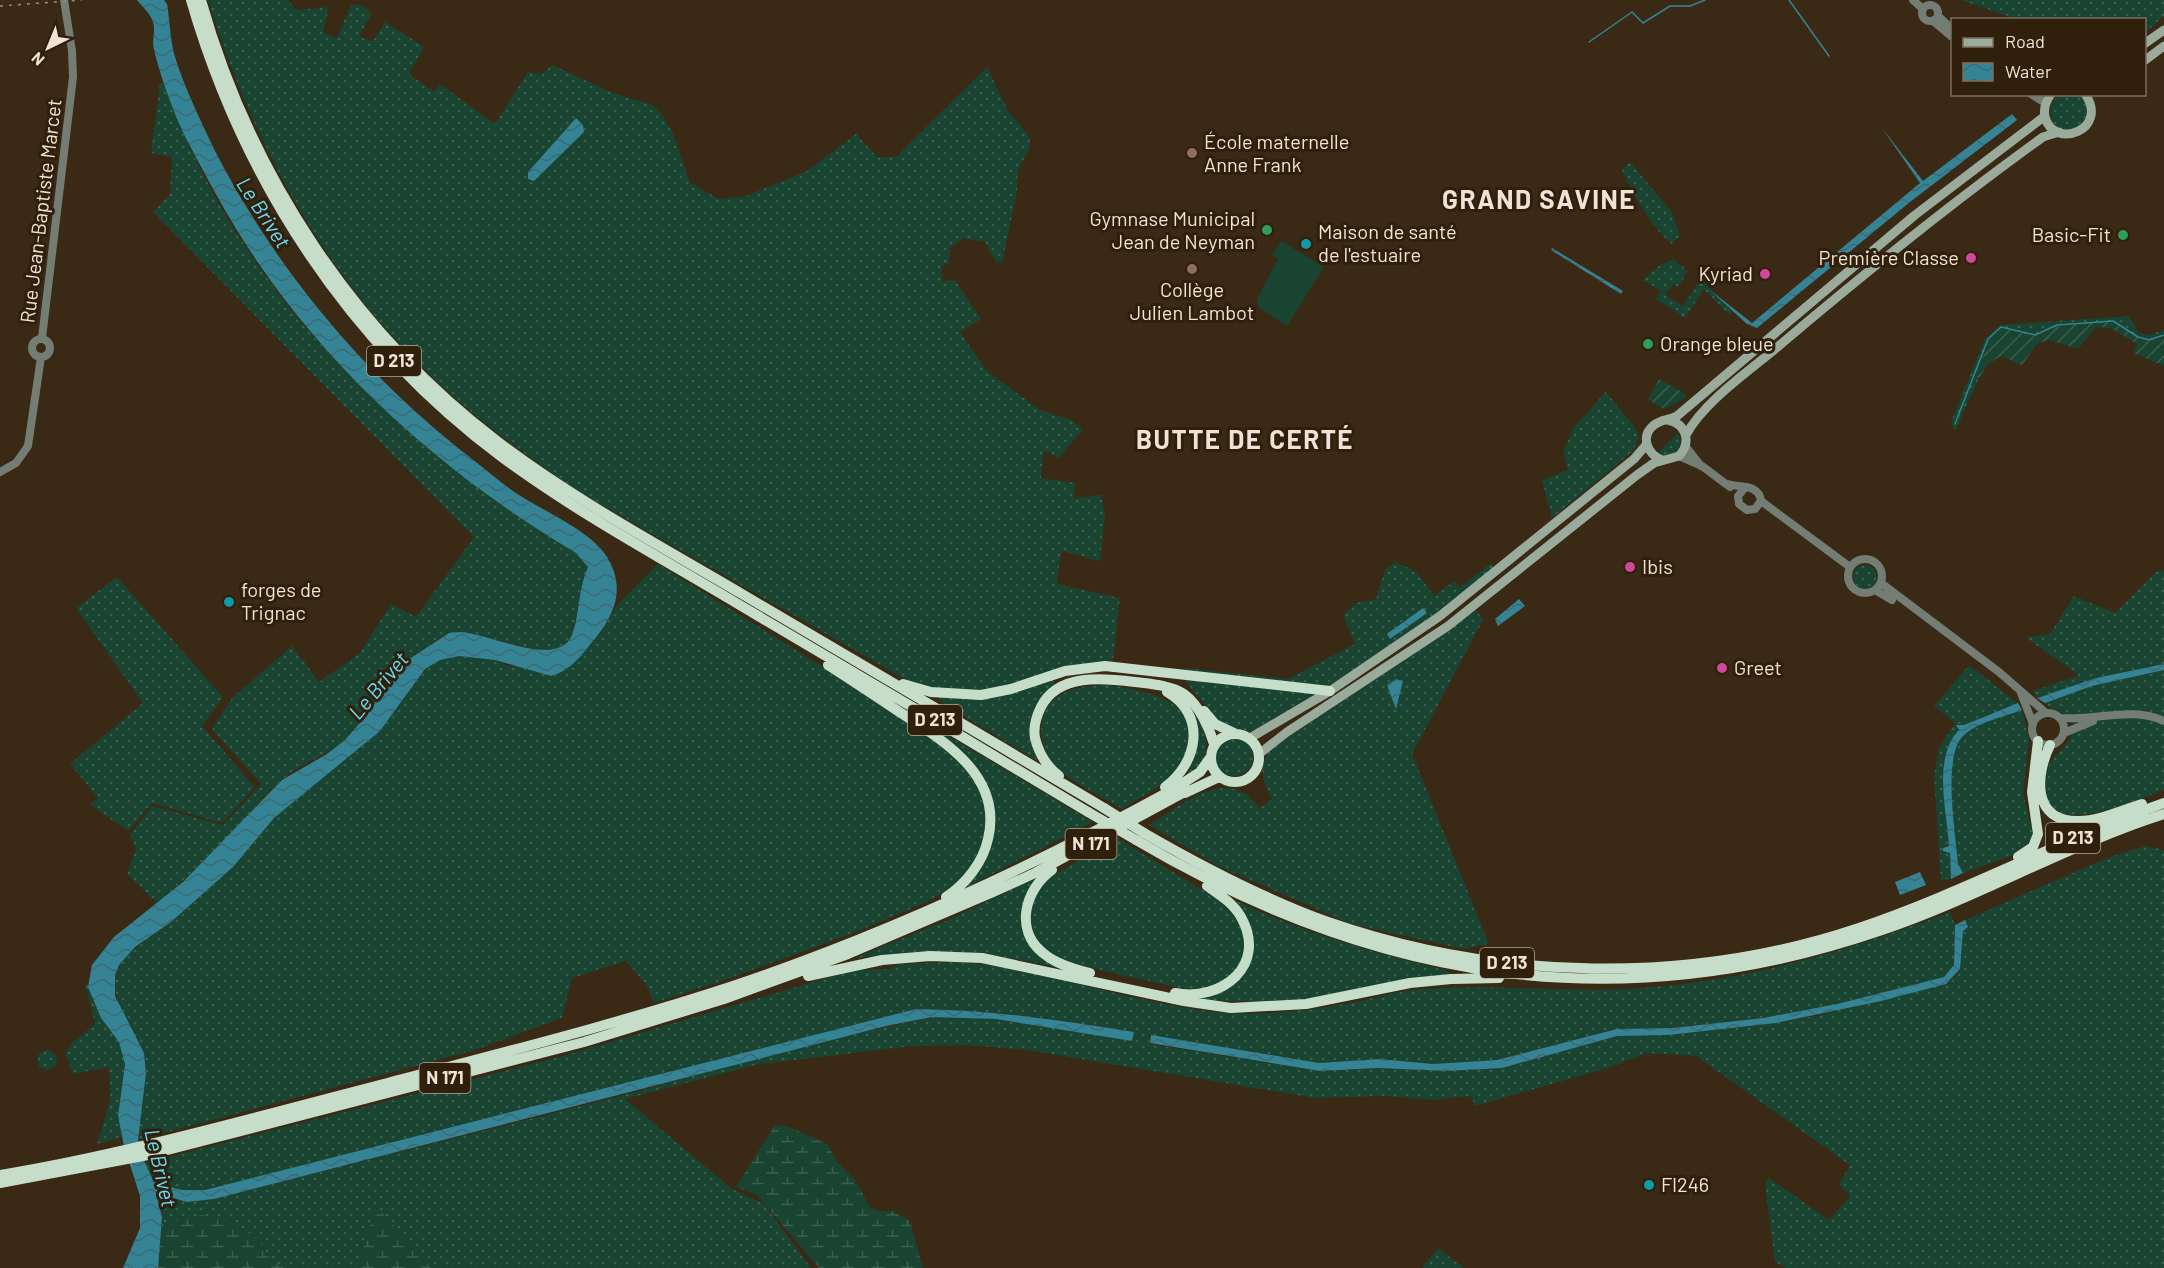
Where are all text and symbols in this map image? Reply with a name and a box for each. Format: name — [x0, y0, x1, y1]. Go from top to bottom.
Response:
north arrow — [18, 18, 78, 78]
legend — [1951, 18, 2146, 96]
text: Road — [2005, 30, 2045, 52]
text: N — [27, 49, 48, 70]
text: Water — [2005, 60, 2052, 82]
street label: Rue Jean-Baptiste Marcet — [14, 97, 66, 324]
place label: École maternelle Anne Frank — [1204, 129, 1349, 176]
marker: École maternelle Anne Frank — [1185, 146, 1199, 160]
water label: Le Brivet — [232, 172, 297, 253]
district label: GRAND SAVINE — [1442, 183, 1636, 214]
place label: Gymnase Municipal Jean de Neyman — [1089, 206, 1255, 253]
place label: Maison de santé de l'estuaire — [1318, 219, 1457, 266]
place label: Basic-Fit — [2032, 222, 2111, 246]
marker: Gymnase Municipal Jean de Neyman — [1260, 223, 1274, 237]
marker: Basic-Fit — [2116, 228, 2130, 242]
marker: Maison de santé de l'estuaire — [1299, 237, 1313, 251]
place label: Première Classe — [1819, 245, 1959, 269]
marker: Première Classe — [1964, 251, 1978, 265]
place label: Kyriad — [1698, 261, 1753, 285]
marker: Collège Julien Lambot — [1185, 262, 1199, 276]
marker: Kyriad — [1758, 267, 1772, 281]
place label: Collège Julien Lambot — [1130, 277, 1254, 324]
place label: Orange bleue — [1660, 331, 1774, 355]
marker: Orange bleue — [1641, 337, 1655, 351]
road number: D 213 — [367, 346, 421, 376]
district label: BUTTE DE CERTÉ — [1136, 423, 1354, 454]
place label: Ibis — [1642, 554, 1673, 578]
marker: Ibis — [1623, 560, 1637, 574]
place label: forges de Trignac — [241, 577, 322, 624]
marker: forges de Trignac — [222, 595, 236, 609]
water label: Le Brivet — [343, 646, 413, 723]
place label: Greet — [1734, 655, 1782, 679]
marker: Greet — [1715, 661, 1729, 675]
road number: D 213 — [908, 705, 962, 735]
road number: D 213 — [2046, 823, 2100, 853]
road number: N 171 — [1066, 829, 1116, 859]
road number: D 213 — [1480, 948, 1534, 978]
road number: N 171 — [420, 1063, 470, 1093]
water label: Le Brivet — [140, 1126, 183, 1210]
place label: Fl246 — [1661, 1172, 1709, 1196]
marker: Fl246 — [1642, 1178, 1656, 1192]

